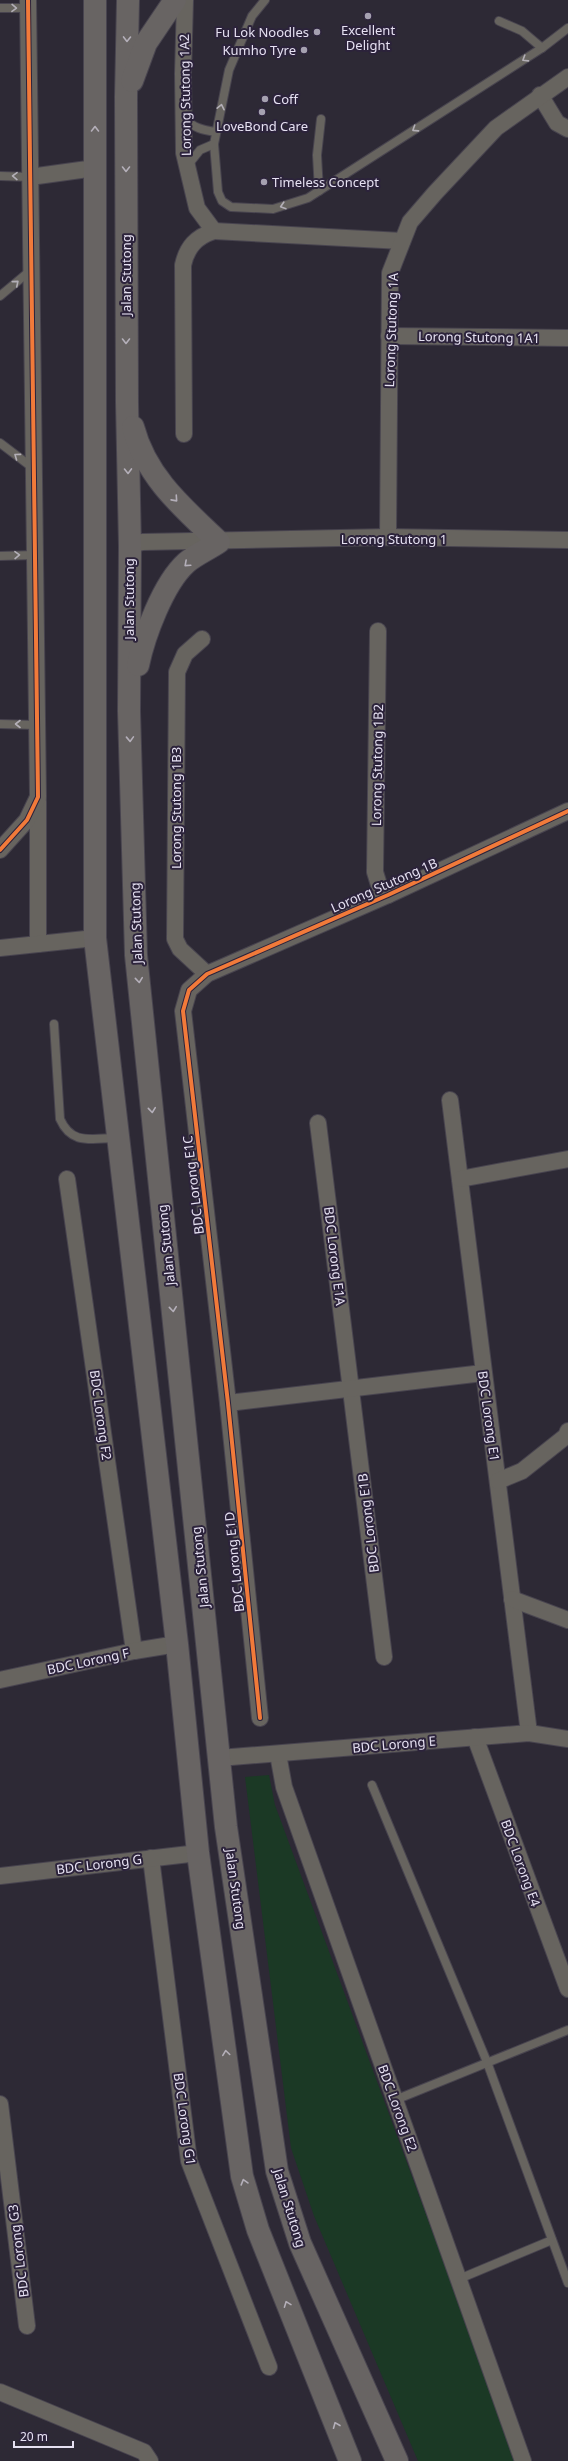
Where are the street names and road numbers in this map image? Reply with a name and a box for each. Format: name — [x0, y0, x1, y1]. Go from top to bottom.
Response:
street label: Lorong Stutong 1A2 — [175, 34, 195, 156]
street label: Jalan Stutong — [117, 234, 135, 318]
street label: Lorong Stutong 1A — [380, 272, 402, 388]
street label: Lorong Stutong 1A1 — [418, 327, 540, 347]
street label: Lorong Stutong 1 — [341, 530, 447, 548]
street label: Jalan Stutong — [120, 558, 138, 642]
street label: Lorong Stutong 1B2 — [367, 704, 387, 826]
street label: Lorong Stutong 1B3 — [167, 747, 185, 869]
street label: Lorong Stutong 1B — [328, 853, 440, 917]
street label: Jalan Stutong — [126, 882, 146, 966]
street label: BDC Lorong E1C — [178, 1135, 208, 1235]
street label: Jalan Stutong — [153, 1204, 179, 1288]
street label: BDC Lorong E1A — [320, 1205, 350, 1307]
street label: BDC Lorong F2 — [86, 1369, 116, 1461]
street label: BDC Lorong E1 — [474, 1370, 504, 1462]
street label: BDC Lorong E1B — [353, 1472, 383, 1574]
street label: BDC Lorong E1D — [220, 1511, 248, 1613]
street label: Jalan Stutong — [187, 1526, 213, 1610]
street label: BDC Lorong F — [45, 1643, 131, 1678]
street label: BDC Lorong E — [351, 1731, 437, 1757]
street label: BDC Lorong E4 — [497, 1817, 545, 1909]
street label: Jalan Stutong — [221, 1845, 251, 1931]
street label: BDC Lorong G — [55, 1850, 143, 1878]
street label: BDC Lorong E2 — [374, 2062, 422, 2154]
street label: BDC Lorong G1 — [170, 2071, 200, 2167]
street label: Jalan Stutong — [269, 2165, 311, 2250]
street label: BDC Lorong G3 — [3, 2204, 33, 2298]

